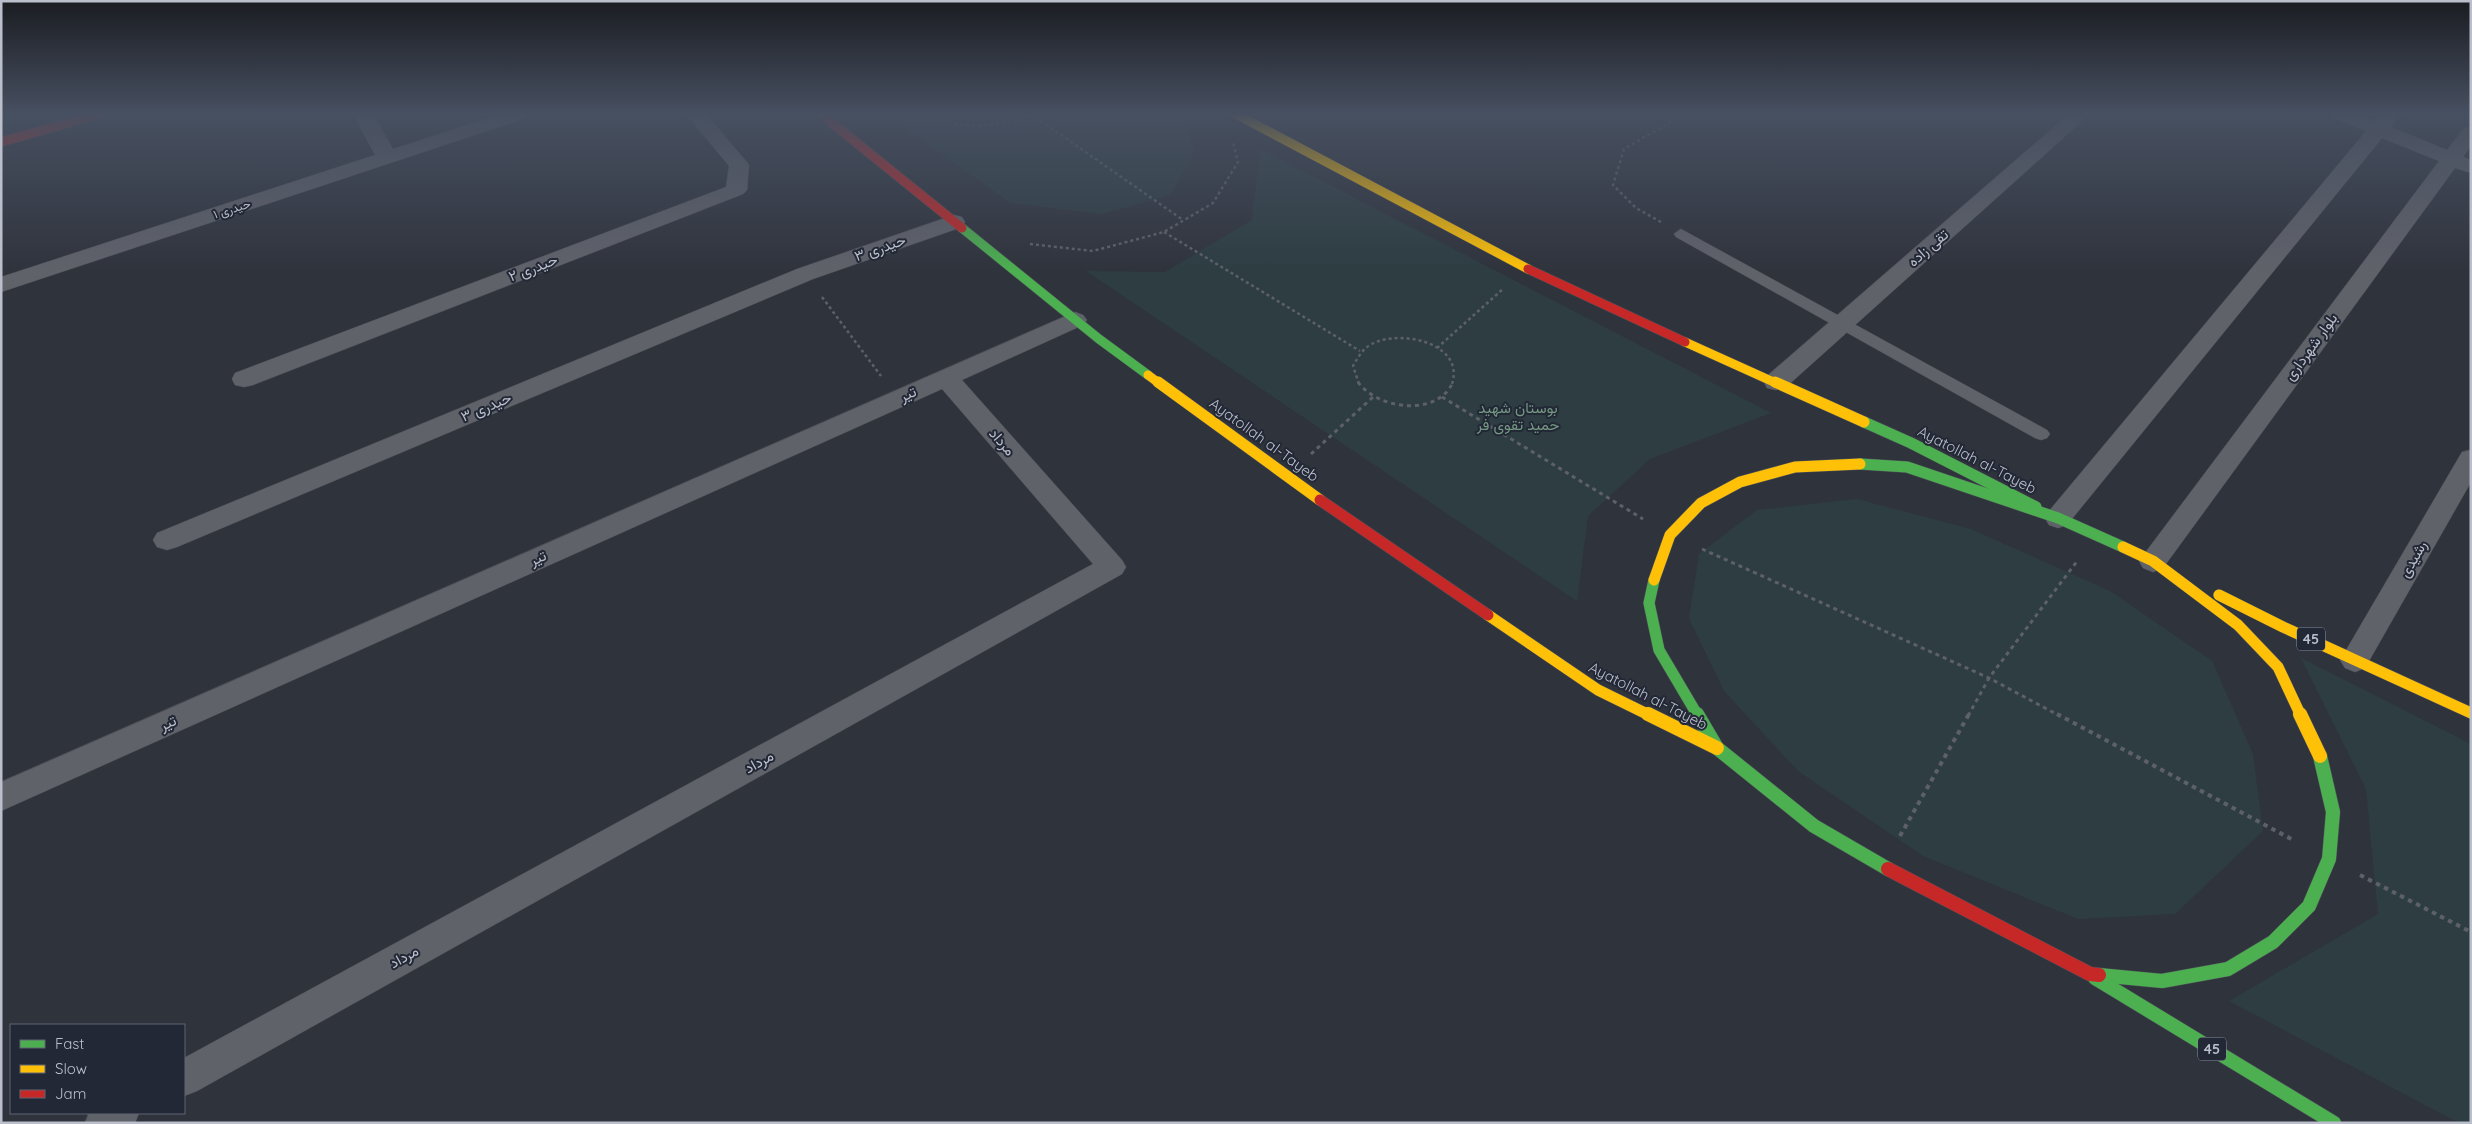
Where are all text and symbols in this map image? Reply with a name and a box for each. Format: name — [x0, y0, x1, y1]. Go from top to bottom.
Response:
street label: حیدری ۱ — [211, 196, 253, 222]
street label: تقی زاده — [1903, 225, 1953, 271]
street label: حیدری ۳ — [852, 230, 908, 266]
street label: حیدری ۲ — [506, 250, 560, 286]
street label: بلوار شهرداری — [2280, 309, 2342, 385]
street label: تیر — [896, 381, 919, 406]
street label: حیدری ۳ — [458, 387, 514, 427]
street label: Ayatollah al-Tayeb — [1206, 394, 1323, 486]
park label: بوستان شهید حمید تقوی فر — [1476, 398, 1559, 435]
street label: Ayatollah al-Tayeb — [1915, 421, 2040, 498]
street label: مرداد — [985, 424, 1020, 459]
street label: رشیدی — [2394, 537, 2432, 581]
street label: تیر — [526, 545, 549, 570]
road number: 45 — [2297, 628, 2325, 650]
street label: Ayatollah al-Tayeb — [1586, 657, 1711, 734]
street label: تیر — [156, 710, 179, 735]
street label: مرداد — [741, 746, 777, 777]
street label: مرداد — [386, 941, 422, 972]
legend — [10, 1024, 185, 1114]
text: Fast — [55, 1034, 84, 1053]
road number: 45 — [2198, 1038, 2226, 1060]
text: Slow — [55, 1059, 87, 1078]
text: Jam — [55, 1084, 86, 1103]

